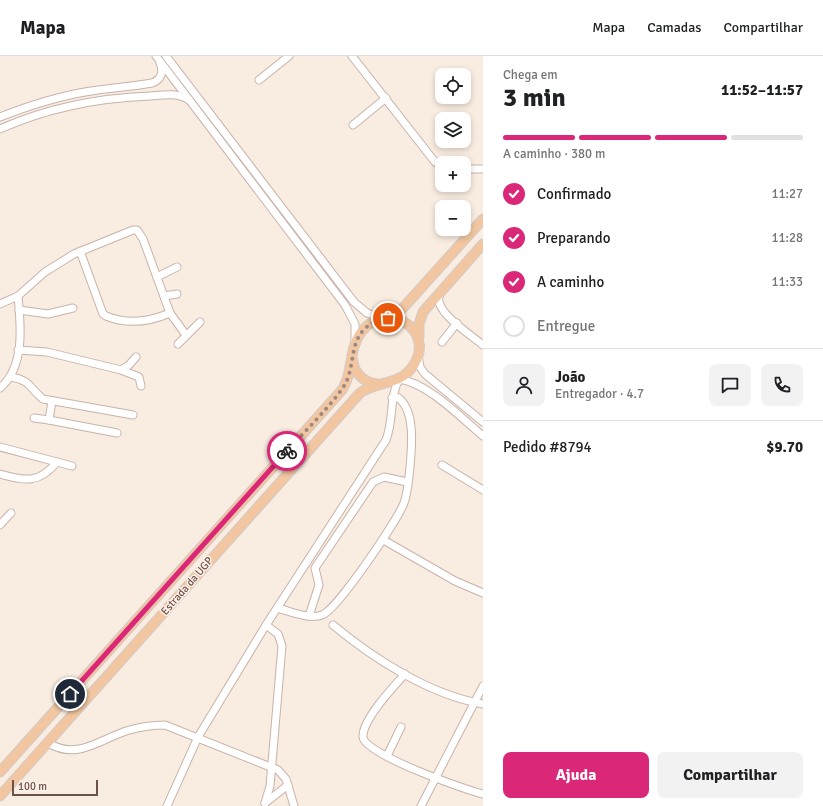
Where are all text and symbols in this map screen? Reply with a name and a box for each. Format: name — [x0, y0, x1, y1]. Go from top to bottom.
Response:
text: Mapa — [20, 16, 66, 40]
text: Mapa — [592, 19, 625, 36]
text: Camadas — [647, 19, 701, 36]
text: Compartilhar — [723, 19, 803, 36]
text: Chega em — [503, 67, 558, 83]
map controls — [435, 68, 471, 236]
button: locate — [435, 68, 471, 104]
text: 11:52–11:57 — [721, 81, 803, 99]
text: 3 min — [503, 82, 566, 114]
button: layers — [435, 112, 471, 148]
text: A caminho · 380 m — [503, 146, 605, 162]
button: + — [435, 156, 471, 192]
icon: check — [503, 183, 525, 205]
text: Confirmado — [537, 185, 611, 203]
text: 11:27 — [771, 186, 803, 202]
button: − — [435, 200, 471, 236]
icon: check — [503, 227, 525, 249]
text: Preparando — [537, 229, 611, 247]
text: 11:28 — [771, 230, 803, 246]
icon: check — [503, 271, 525, 293]
text: A caminho — [537, 273, 604, 291]
text: 11:33 — [771, 274, 803, 290]
pin — [371, 301, 405, 335]
icon: bag — [377, 307, 399, 329]
text: Entregue — [537, 317, 595, 335]
button: person — [503, 364, 545, 406]
button: chat — [709, 364, 751, 406]
button: phone — [761, 364, 803, 406]
text: João — [555, 368, 585, 386]
text: Entregador · 4.7 — [555, 386, 644, 402]
courier — [267, 431, 307, 471]
text: Pedido #8794 — [503, 438, 592, 456]
text: $9.70 — [766, 438, 803, 456]
icon: bike — [276, 440, 298, 462]
street label: Estrada da UGP — [158, 554, 216, 618]
pin — [53, 677, 87, 711]
icon: home — [59, 683, 81, 705]
button: Ajuda — [503, 752, 649, 798]
button: Compartilhar — [657, 752, 803, 798]
scale bar — [12, 778, 98, 797]
text: 100 m — [18, 780, 47, 793]

